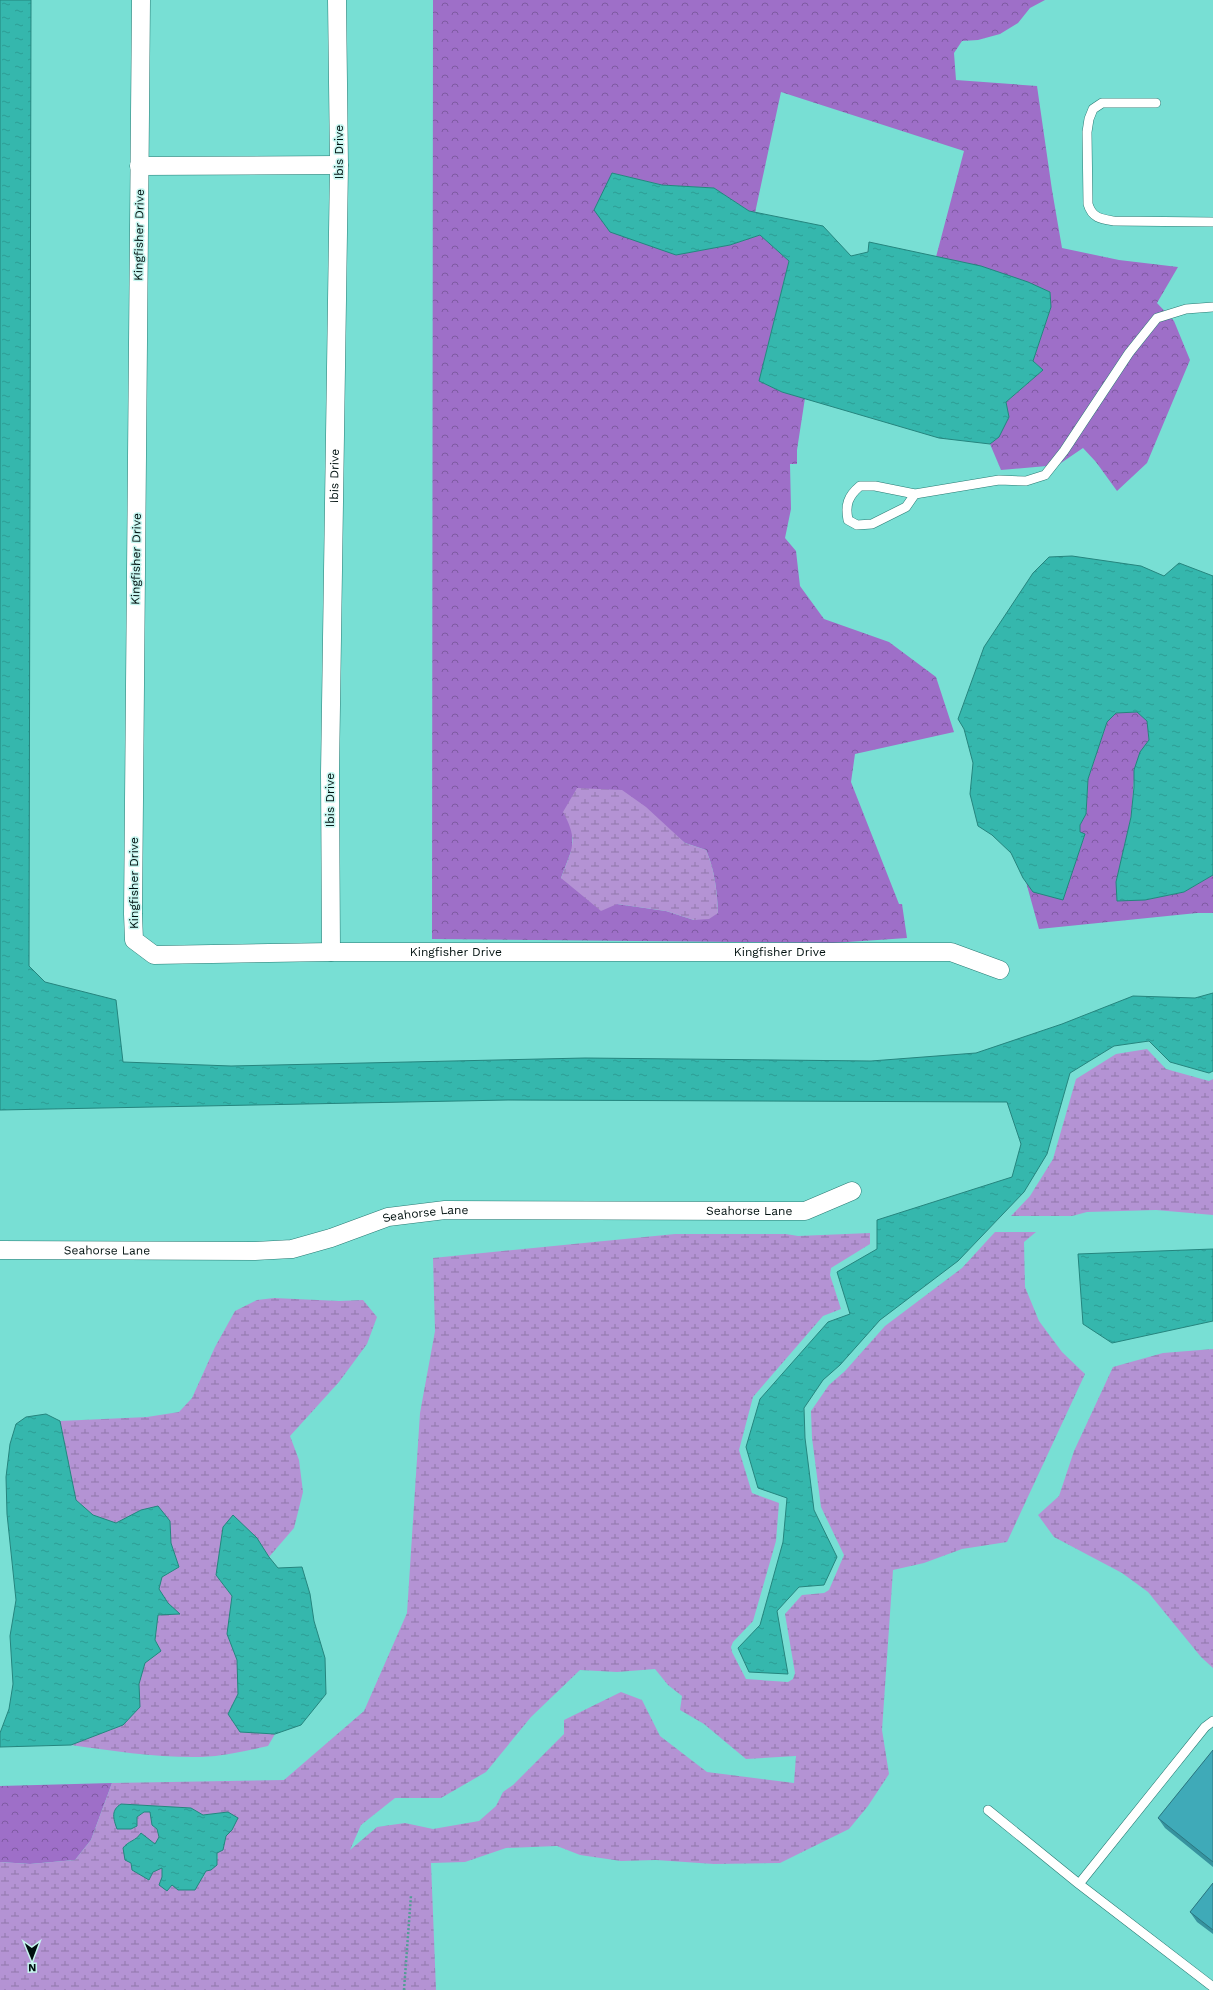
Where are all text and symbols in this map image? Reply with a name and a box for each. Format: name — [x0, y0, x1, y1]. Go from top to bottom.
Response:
street label: Ibis Drive — [332, 125, 346, 179]
street label: Kingfisher Drive — [131, 189, 147, 281]
street label: Ibis Drive — [327, 449, 342, 503]
street label: Kingfisher Drive — [128, 513, 144, 605]
street label: Ibis Drive — [323, 773, 337, 827]
street label: Kingfisher Drive — [127, 837, 141, 929]
street label: Kingfisher Drive — [410, 945, 502, 959]
street label: Kingfisher Drive — [734, 945, 826, 959]
street label: Seahorse Lane — [380, 1203, 469, 1225]
street label: Seahorse Lane — [706, 1204, 793, 1218]
street label: Seahorse Lane — [64, 1243, 150, 1258]
north arrow — [12, 1938, 52, 1978]
text: N — [28, 1961, 36, 1974]

